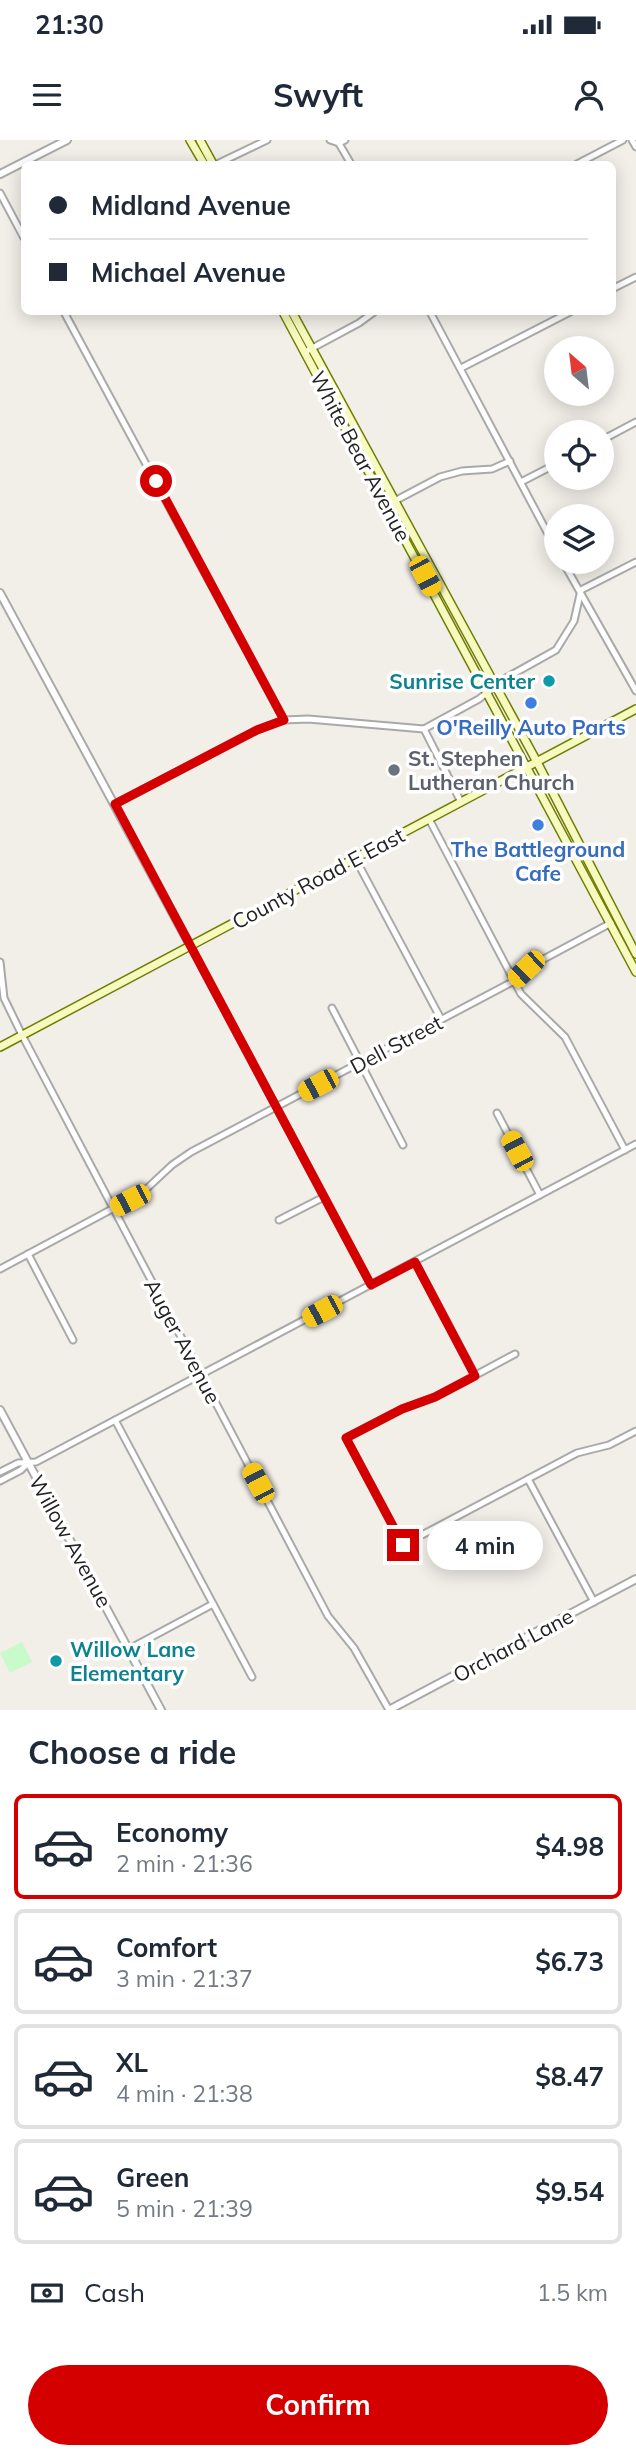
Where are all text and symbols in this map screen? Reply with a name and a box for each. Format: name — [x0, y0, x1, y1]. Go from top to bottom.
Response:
text: 21:30 — [35, 8, 104, 41]
text: Swyft — [273, 75, 363, 115]
icon: menu — [28, 76, 66, 114]
icon: person — [570, 76, 608, 114]
text: Midland Avenue — [91, 189, 291, 222]
text: Michael Avenue — [91, 256, 286, 289]
north arrow — [544, 336, 614, 406]
map controls — [544, 336, 614, 574]
street label: White Bear Avenue — [305, 366, 417, 546]
button: locate — [544, 420, 614, 490]
route start — [140, 465, 172, 497]
button: layers — [544, 504, 614, 574]
car — [406, 553, 445, 599]
place label: Sunrise Center — [389, 668, 536, 694]
marker: Sunrise Center — [541, 673, 557, 689]
marker: O'Reilly Auto Parts — [523, 695, 539, 711]
place label: O'Reilly Auto Parts — [436, 714, 626, 740]
place label: St. Stephen Lutheran Church — [408, 745, 575, 795]
marker: St. Stephen Lutheran Church — [386, 762, 402, 778]
marker: The Battleground Cafe — [530, 817, 546, 833]
street label: County Road E East — [227, 822, 409, 934]
place label: The Battleground Cafe — [451, 836, 625, 886]
car — [504, 947, 549, 991]
street label: Dell Street — [345, 1009, 447, 1079]
car — [295, 1066, 342, 1104]
car — [498, 1128, 537, 1174]
car — [107, 1181, 154, 1219]
street label: Auger Avenue — [139, 1274, 227, 1408]
car — [299, 1292, 346, 1330]
car — [239, 1460, 278, 1506]
street label: Willow Avenue — [24, 1470, 118, 1612]
callout: 4 min — [428, 1520, 543, 1570]
route end — [387, 1529, 419, 1561]
text: 4 min — [455, 1531, 515, 1560]
street label: Orchard Lane — [448, 1602, 578, 1688]
place label: Willow Lane Elementary — [70, 1636, 195, 1686]
marker: Willow Lane Elementary — [48, 1653, 64, 1669]
text: Choose a ride — [28, 1732, 236, 1772]
icon: car — [32, 1815, 95, 1878]
text: Economy — [116, 1816, 228, 1849]
text: $4.98 — [535, 1830, 604, 1863]
text: 2 min · 21:36 — [116, 1849, 253, 1878]
icon: car — [32, 1930, 95, 1993]
text: Comfort — [116, 1931, 217, 1964]
text: $6.73 — [535, 1945, 604, 1978]
text: 3 min · 21:37 — [116, 1964, 253, 1993]
icon: car — [32, 2045, 95, 2108]
text: XL — [116, 2046, 148, 2079]
text: $8.47 — [535, 2060, 604, 2093]
text: 4 min · 21:38 — [116, 2079, 253, 2108]
icon: car — [32, 2160, 95, 2223]
text: Green — [116, 2161, 189, 2194]
text: $9.54 — [535, 2175, 604, 2208]
text: 5 min · 21:39 — [116, 2194, 253, 2223]
icon: cash — [28, 2274, 66, 2312]
text: Cash — [84, 2276, 145, 2309]
text: 1.5 km — [537, 2278, 608, 2307]
button: Confirm — [28, 2365, 608, 2445]

